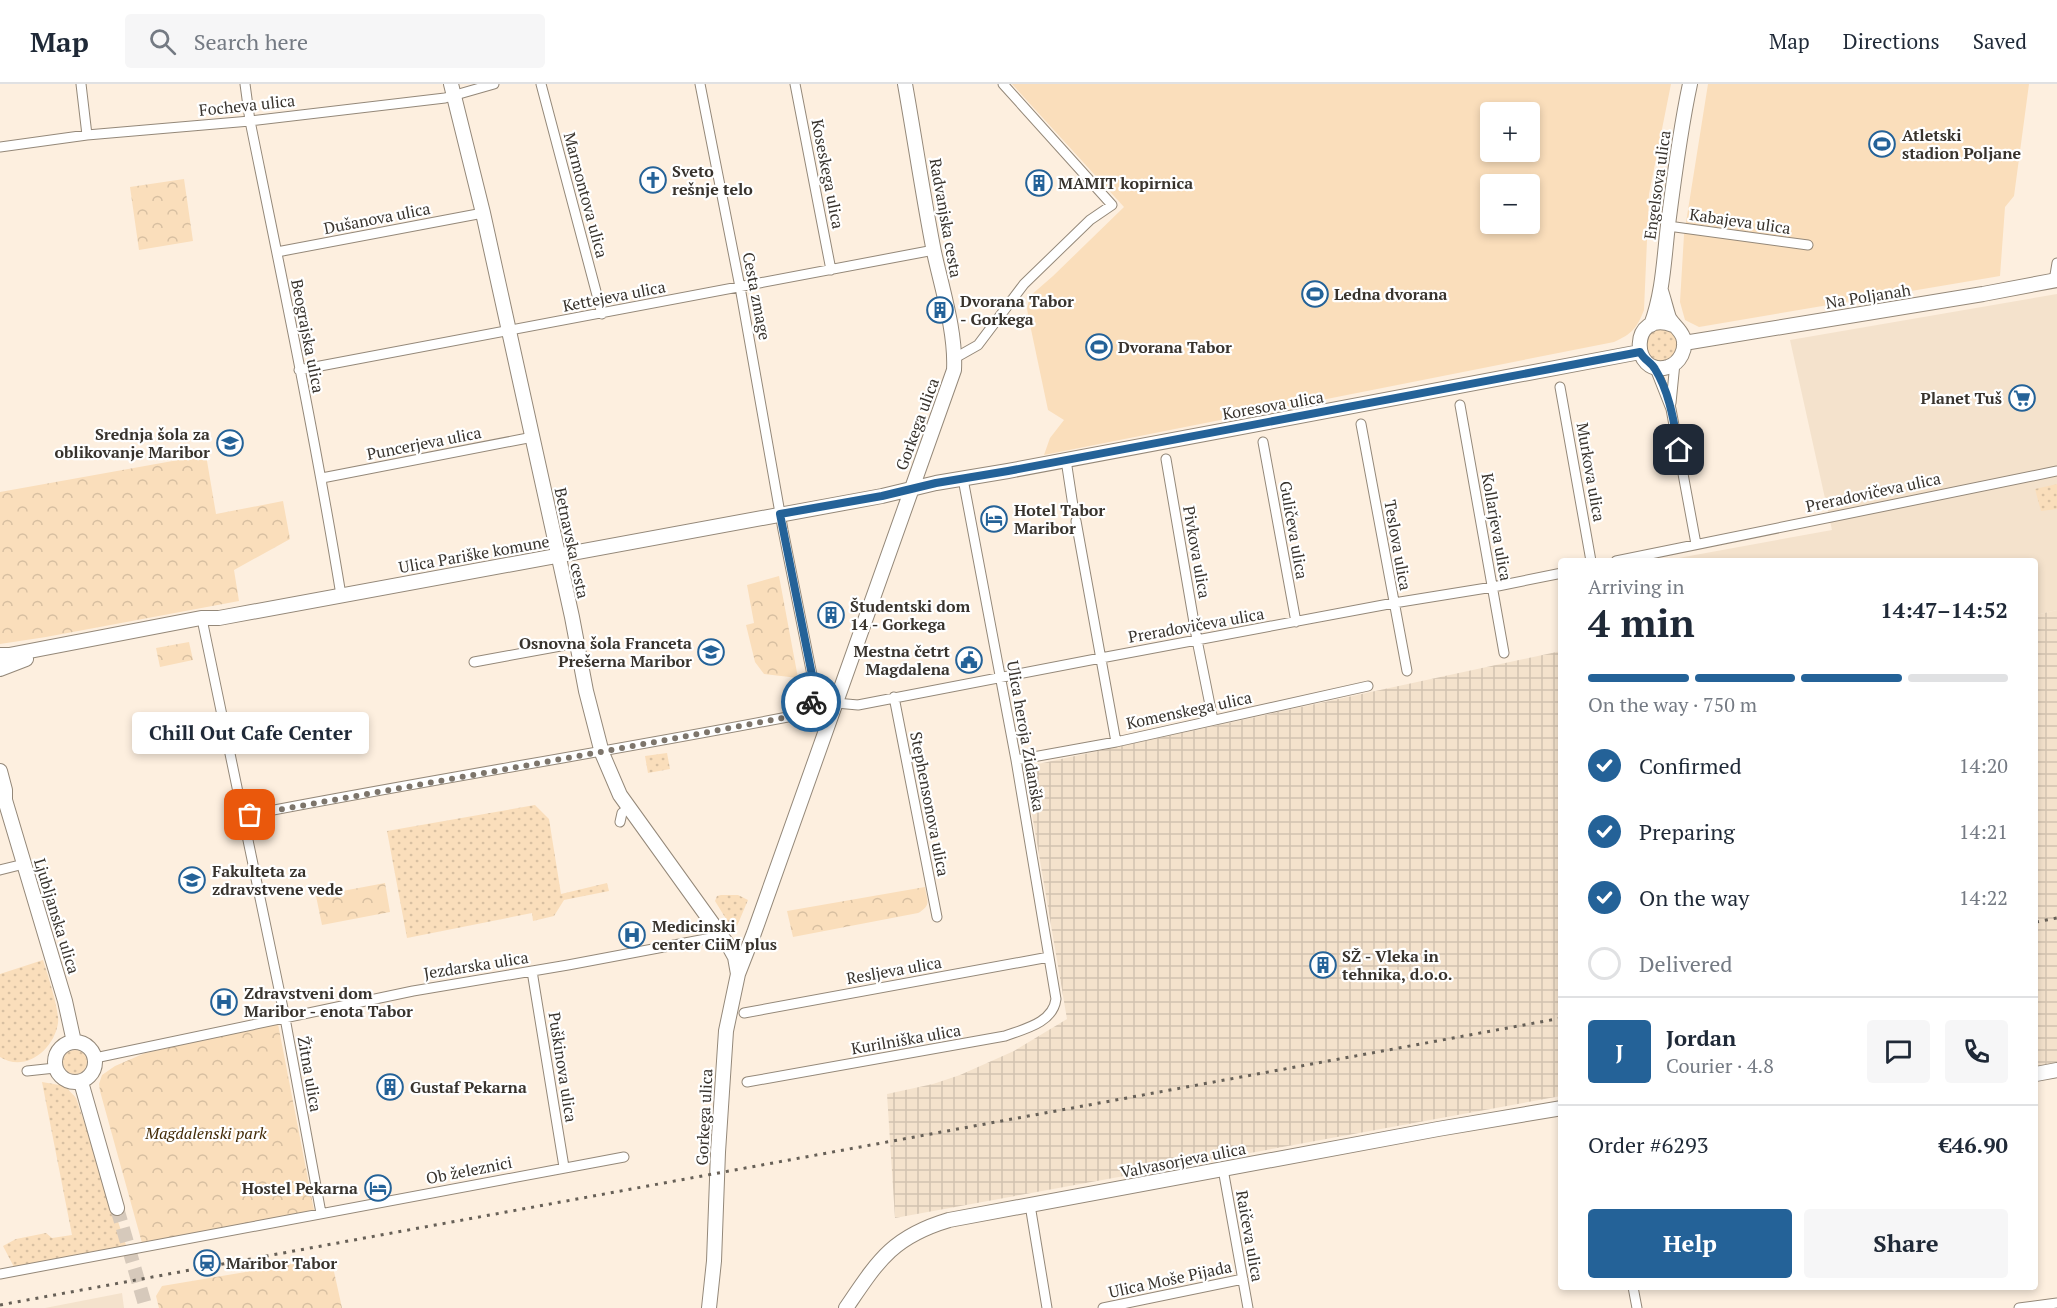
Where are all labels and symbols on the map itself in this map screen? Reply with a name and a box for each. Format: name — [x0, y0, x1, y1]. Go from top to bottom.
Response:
street label: Focheva ulica — [198, 89, 296, 121]
street label: Koseskega ulica — [807, 117, 849, 231]
place label: Atletski stadion Poljane — [1902, 124, 2021, 164]
street label: Engelsova ulica — [1638, 129, 1676, 241]
sports icon: Atletski stadion Poljane — [1867, 129, 1897, 159]
street label: Marmontova ulica — [559, 130, 613, 260]
street label: Radvanjska cesta — [925, 157, 967, 279]
place label: Sveto rešnje telo — [672, 160, 753, 200]
church icon: Sveto rešnje telo — [638, 165, 668, 195]
building icon: MAMIT kopirnica — [1024, 168, 1054, 198]
place label: MAMIT kopirnica — [1058, 172, 1193, 194]
street label: Dušanova ulica — [322, 197, 432, 239]
street label: Kabajeva ulica — [1688, 203, 1792, 239]
street label: Cesta zmage — [738, 250, 776, 342]
street label: Kettejeva ulica — [561, 275, 667, 317]
street label: Beograjska ulica — [286, 277, 330, 395]
street label: Na Poljanah — [1824, 278, 1913, 314]
sports icon: Ledna dvorana — [1300, 279, 1330, 309]
place label: Ledna dvorana — [1334, 283, 1448, 305]
place label: Dvorana Tabor - Gorkega — [960, 290, 1074, 330]
building icon: Dvorana Tabor - Gorkega — [925, 295, 955, 325]
sports icon: Dvorana Tabor — [1084, 332, 1114, 362]
place label: Dvorana Tabor — [1118, 336, 1232, 358]
street label: Gorkega ulica — [890, 375, 944, 473]
supermarket icon: Planet Tuš — [2007, 383, 2037, 413]
street label: Koresova ulica — [1221, 385, 1325, 425]
place label: Planet Tuš — [1921, 387, 2002, 409]
street label: Puncerjeva ulica — [365, 421, 483, 465]
street label: Murkova ulica — [1571, 421, 1611, 523]
place label: Srednja šola za oblikovanje Maribor — [54, 423, 210, 463]
pin — [1653, 424, 1704, 475]
school or university icon: Srednja šola za oblikovanje Maribor — [215, 428, 245, 458]
street label: Preradovičeva ulica — [1803, 467, 1943, 517]
street label: Kollarjeva ulica — [1477, 471, 1517, 583]
street label: Guličeva ulica — [1275, 479, 1313, 581]
street label: Betnavska cesta — [550, 486, 594, 600]
street label: Teslova ulica — [1379, 498, 1417, 592]
place label: Hotel Tabor Maribor — [1014, 499, 1105, 539]
hotel icon: Hotel Tabor Maribor — [979, 504, 1009, 534]
street label: Pivkova ulica — [1178, 504, 1216, 600]
street label: Ulica Pariške komune — [397, 530, 551, 578]
place label: Študentski dom 14 - Gorkega — [850, 595, 970, 635]
building icon: Študentski dom 14 - Gorkega — [816, 600, 846, 630]
street label: Preradovičeva ulica — [1126, 602, 1266, 648]
place label: Osnovna šola Franceta Prešerna Maribor — [519, 632, 692, 672]
school or university icon: Osnovna šola Franceta Prešerna Maribor — [696, 637, 726, 667]
place label: Mestna četrt Magdalena — [854, 640, 951, 680]
public building icon: Mestna četrt Magdalena — [954, 645, 984, 675]
street label: Ulica heroja Zidanška — [1002, 659, 1050, 813]
courier — [781, 672, 841, 732]
street label: Komenskega ulica — [1124, 686, 1254, 734]
callout: Chill Out Cafe Center — [132, 713, 368, 755]
street label: Stephensonova ulica — [905, 730, 955, 878]
pin — [224, 789, 275, 840]
street label: Ljubljanska ulica — [29, 855, 85, 977]
place label: Fakulteta za zdravstvene vede — [212, 860, 344, 900]
school or university icon: Fakulteta za zdravstvene vede — [177, 865, 207, 895]
place label: Medicinski center CiiM plus — [652, 915, 777, 955]
hospital icon: Medicinski center CiiM plus — [617, 920, 647, 950]
place label: SŽ - Vleka in tehnika, d.o.o. — [1342, 945, 1453, 985]
street label: Jezdarska ulica — [422, 946, 530, 984]
building icon: SŽ - Vleka in tehnika, d.o.o. — [1308, 950, 1338, 980]
street label: Resljeva ulica — [845, 951, 943, 989]
place label: Zdravstveni dom Maribor - enota Tabor — [244, 982, 413, 1022]
hospital icon: Zdravstveni dom Maribor - enota Tabor — [209, 987, 239, 1017]
street label: Puškinova ulica — [543, 1010, 583, 1124]
street label: Kurilniška ulica — [849, 1019, 963, 1059]
street label: Žitna ulica — [293, 1034, 327, 1114]
street label: Gorkega ulica — [690, 1068, 718, 1166]
building icon: Gustaf Pekarna — [375, 1072, 405, 1102]
place label: Gustaf Pekarna — [410, 1076, 527, 1098]
park label: Magdalenski park — [144, 1122, 267, 1144]
street label: Valvasorjeva ulica — [1118, 1137, 1248, 1183]
street label: Ob železnici — [424, 1151, 514, 1189]
hotel icon: Hostel Pekarna — [363, 1173, 393, 1203]
place label: Hostel Pekarna — [242, 1177, 358, 1199]
street label: Raičeva ulica — [1231, 1189, 1269, 1283]
station icon: Maribor Tabor — [192, 1248, 222, 1278]
place label: Maribor Tabor — [226, 1252, 337, 1274]
street label: Ulica Moše Pijada — [1106, 1255, 1234, 1303]

